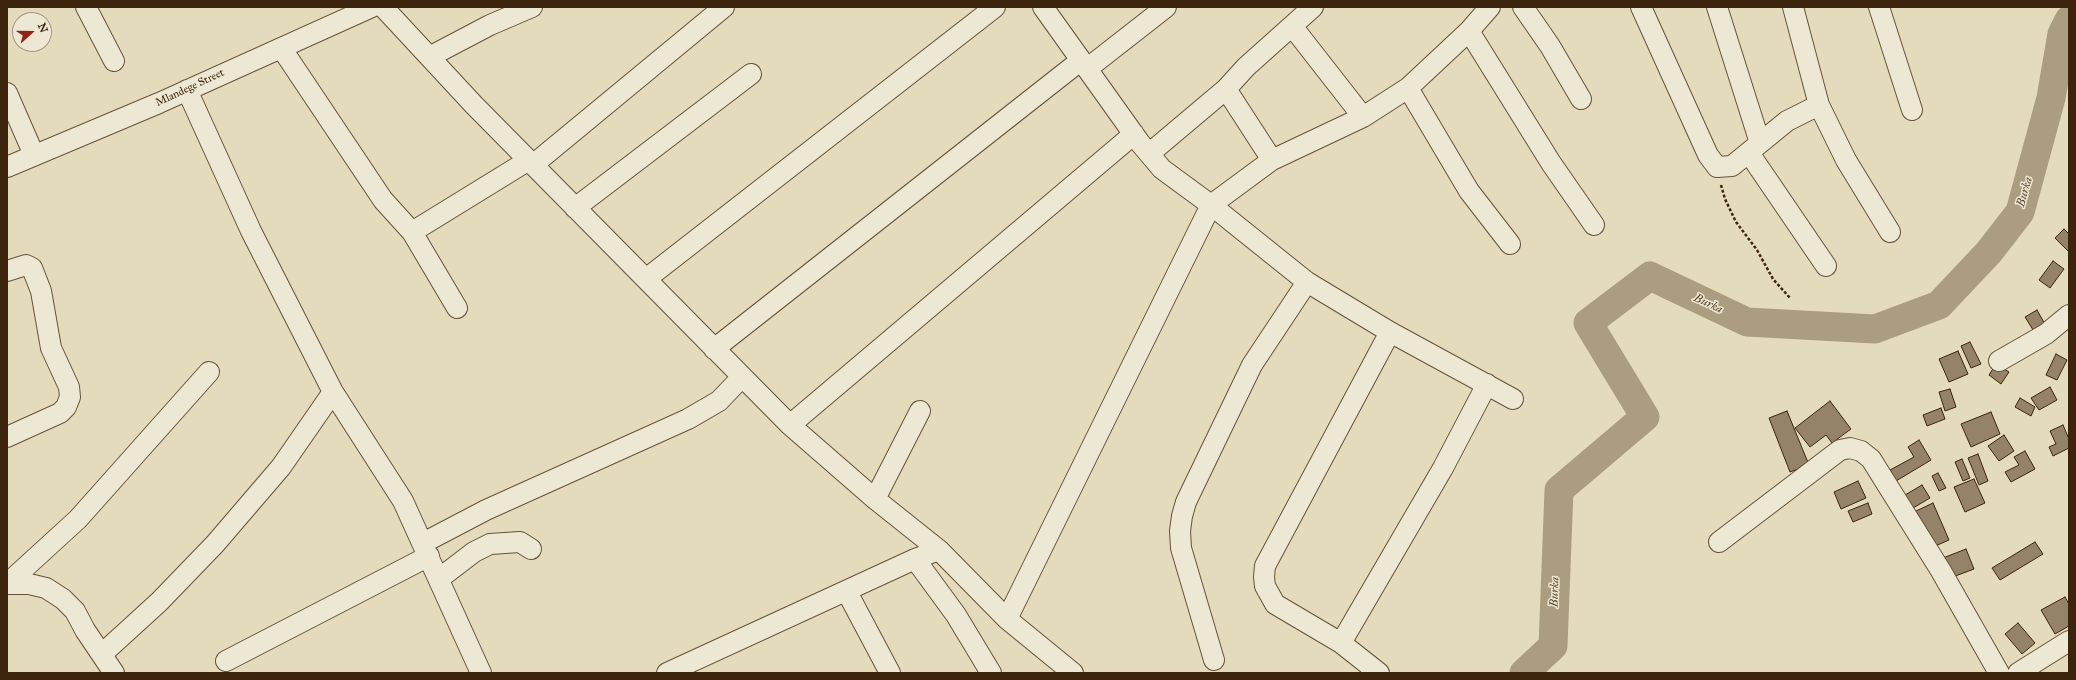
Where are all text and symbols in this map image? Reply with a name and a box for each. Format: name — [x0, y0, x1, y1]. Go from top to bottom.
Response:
north arrow — [12, 12, 52, 52]
text: N — [35, 21, 50, 35]
street label: Mlandege Street — [153, 66, 227, 110]
water label: Burka — [2014, 175, 2036, 209]
water label: Burka — [1691, 291, 1725, 317]
water label: Burka — [1547, 577, 1563, 607]

